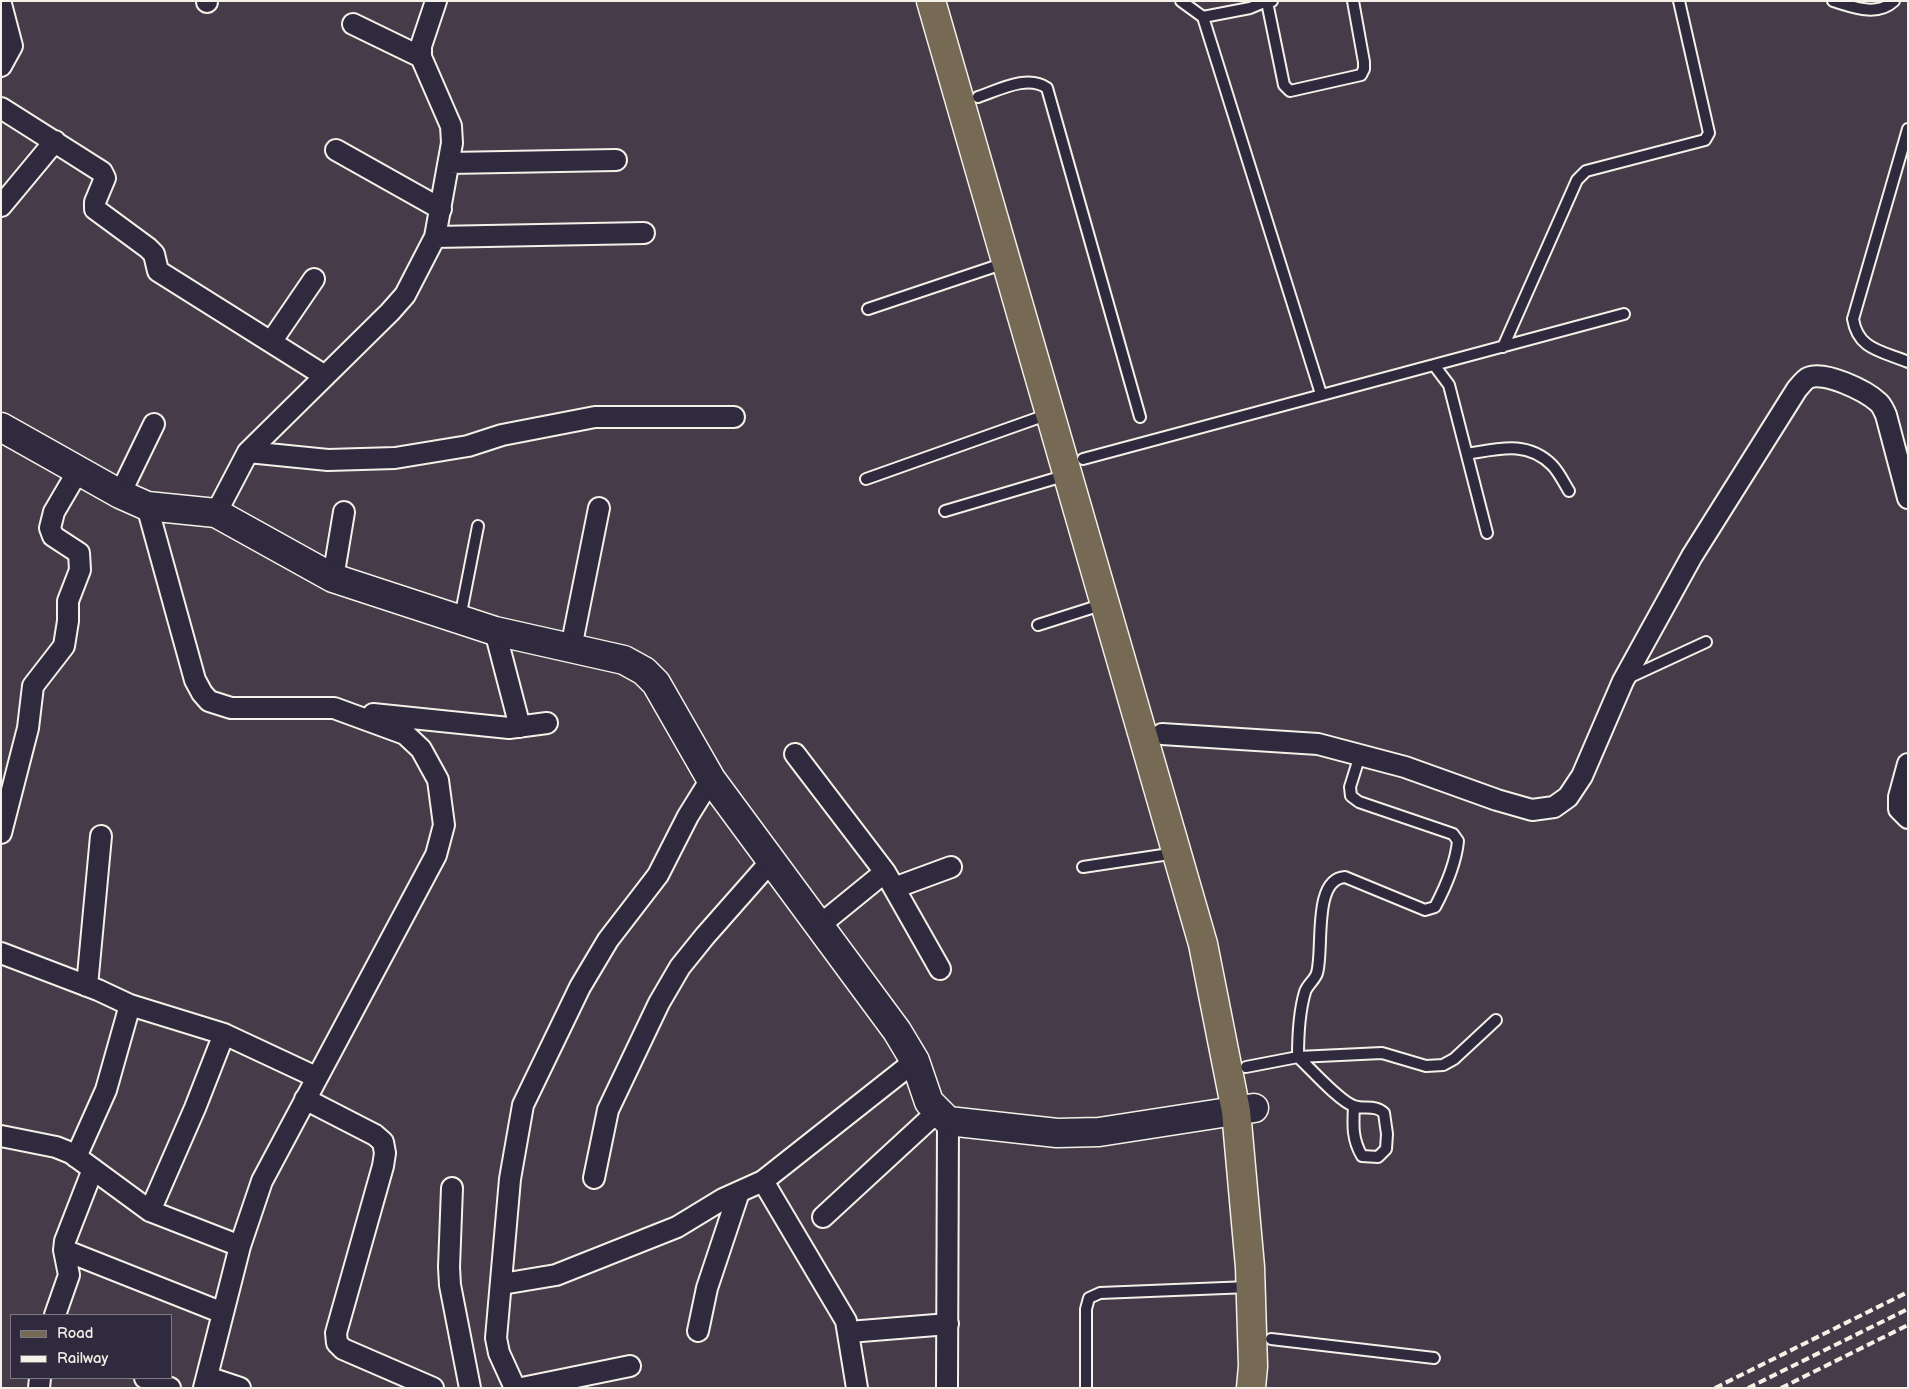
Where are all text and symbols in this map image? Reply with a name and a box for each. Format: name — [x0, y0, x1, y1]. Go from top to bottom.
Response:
legend — [10, 1314, 172, 1379]
text: Road — [57, 1324, 93, 1343]
text: Railway — [57, 1349, 108, 1368]

